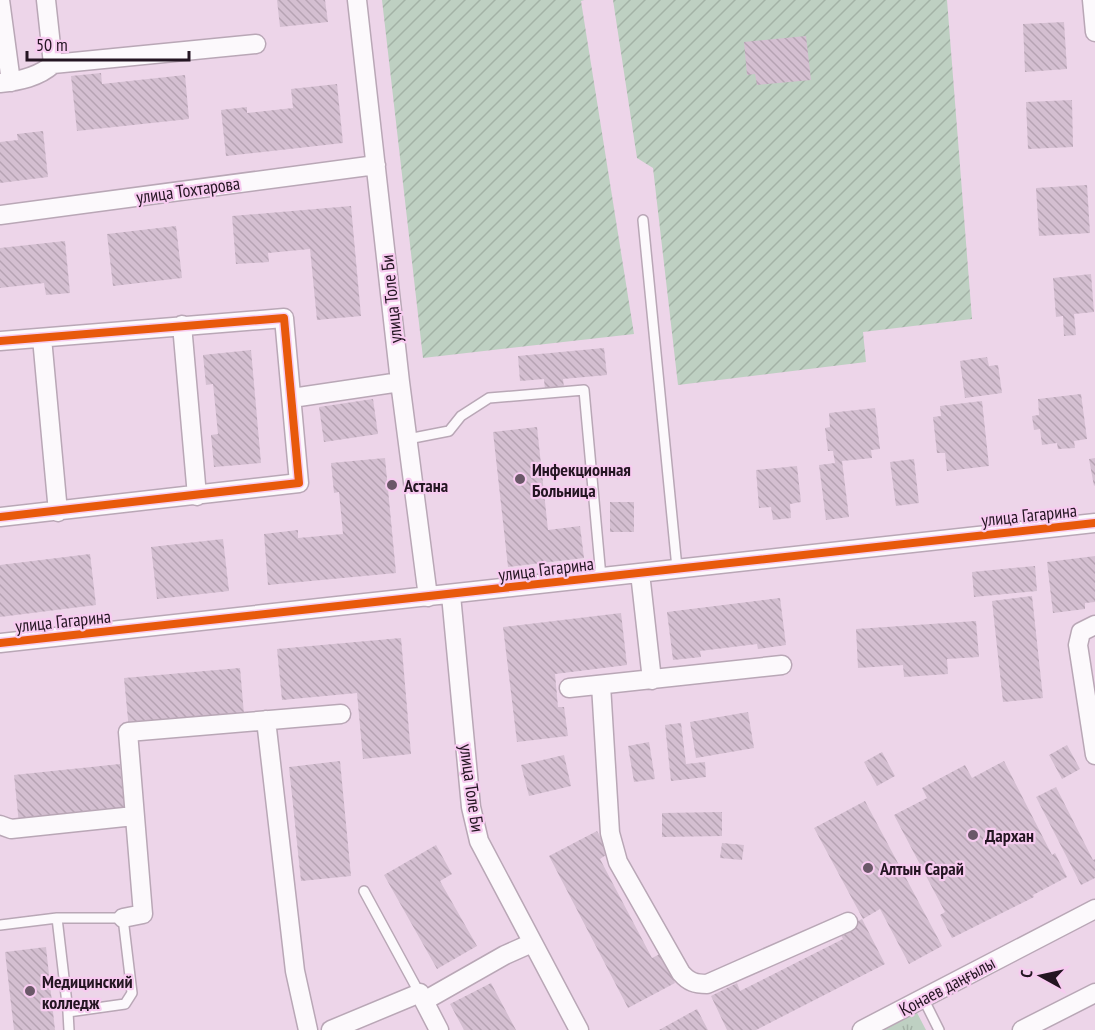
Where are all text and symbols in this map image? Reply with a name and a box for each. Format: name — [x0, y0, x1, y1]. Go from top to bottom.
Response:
scale bar — [27, 24, 189, 62]
text: 50 m — [36, 33, 68, 56]
street label: улица Тохтарова — [135, 171, 241, 209]
street label: улица Толе Би — [375, 254, 407, 344]
place label: Инфекционная Больница — [532, 458, 631, 502]
marker: Инфекционная Больница — [513, 472, 527, 486]
place label: Астана — [403, 474, 448, 497]
marker: Астана — [385, 478, 399, 492]
street label: улица Гагарина — [980, 499, 1078, 531]
street label: улица Гагарина — [497, 552, 595, 586]
street label: улица Гагарина — [14, 605, 112, 637]
street label: улица Толе Би — [454, 742, 490, 834]
place label: Дархан — [985, 824, 1034, 847]
marker: Дархан — [966, 828, 980, 842]
place label: Алтын Сарай — [879, 857, 964, 880]
marker: Алтын Сарай — [861, 861, 875, 875]
north arrow — [1011, 946, 1071, 1006]
street label: Қонаев даңғылы — [895, 951, 999, 1021]
text: С — [1016, 968, 1037, 979]
place label: Медицинский колледж — [42, 970, 133, 1014]
marker: Медицинский колледж — [23, 984, 37, 998]

